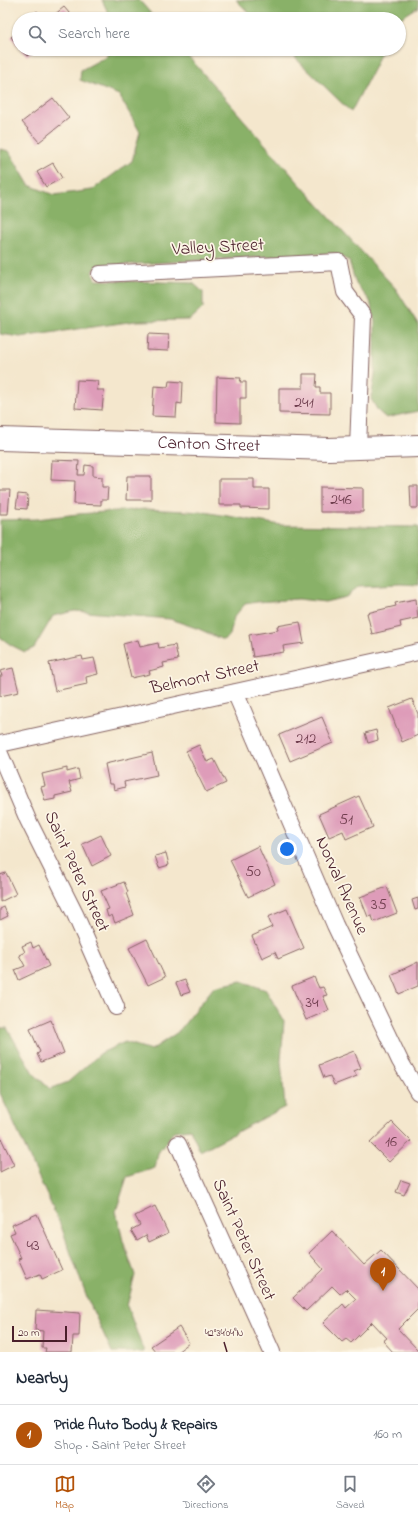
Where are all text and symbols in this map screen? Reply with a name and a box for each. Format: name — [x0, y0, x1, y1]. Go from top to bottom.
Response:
search box — [12, 12, 406, 56]
icon: search — [26, 23, 48, 45]
text: Search here — [58, 23, 130, 45]
street label: Valley Street — [170, 233, 265, 263]
house number: 241 — [294, 391, 314, 415]
street label: Canton Street — [157, 431, 261, 460]
house number: 246 — [330, 488, 352, 512]
street label: Belmont Street — [147, 654, 262, 702]
house number: 212 — [296, 727, 317, 751]
street label: Saint Peter Street — [37, 807, 115, 937]
house number: 51 — [339, 808, 353, 832]
street label: Norval Avenue — [308, 833, 375, 940]
your location — [277, 839, 297, 859]
house number: 50 — [245, 860, 261, 884]
house number: 35 — [371, 893, 387, 917]
house number: 34 — [305, 991, 319, 1015]
house number: 16 — [385, 1130, 397, 1154]
street label: Saint Peter Street — [205, 1175, 281, 1305]
house number: 43 — [26, 1234, 40, 1258]
pin: 1 — [370, 1258, 396, 1291]
scale bar — [12, 1324, 67, 1343]
text: 20 m — [18, 1325, 40, 1341]
text: 42°34'04"N — [205, 1326, 244, 1341]
text: Nearby — [16, 1366, 68, 1391]
text: Pride Auto Body & Repairs — [54, 1414, 218, 1436]
text: 1 — [27, 1425, 31, 1444]
text: 160 m — [373, 1425, 402, 1444]
text: Shop · Saint Peter Street — [54, 1436, 186, 1455]
tab: Map — [54, 1473, 76, 1513]
tab: Directions — [183, 1473, 228, 1513]
tab: Saved — [336, 1473, 364, 1513]

